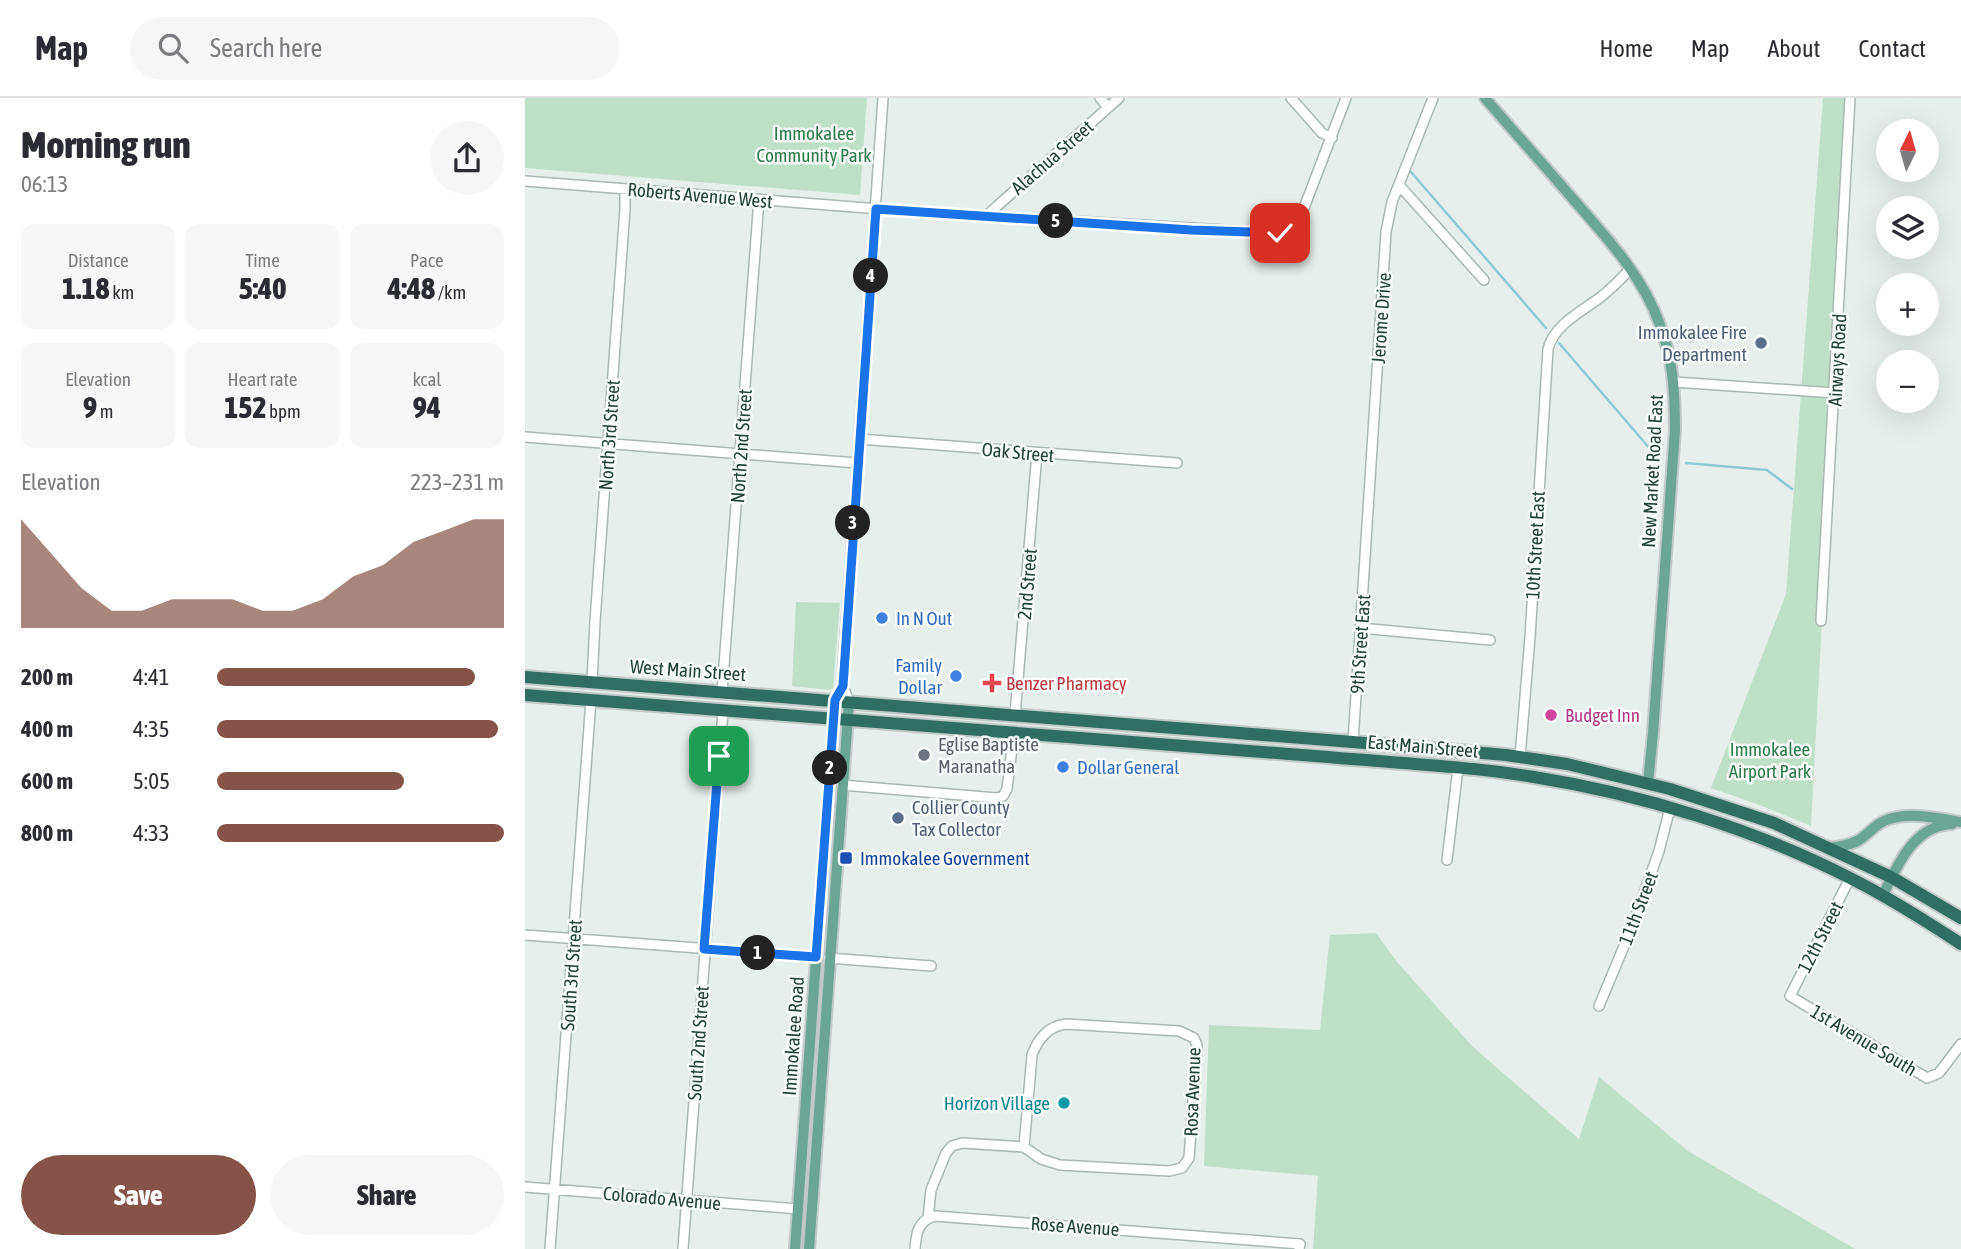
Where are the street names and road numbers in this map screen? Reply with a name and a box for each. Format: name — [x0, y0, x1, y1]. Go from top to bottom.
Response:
street label: Alachua Street — [1006, 115, 1098, 199]
street label: Roberts Avenue West — [627, 178, 773, 212]
street label: Jerome Drive — [1367, 272, 1395, 364]
street label: Airways Road — [1824, 313, 1850, 407]
street label: North 3rd Street — [594, 379, 624, 491]
street label: North 2nd Street — [726, 388, 756, 504]
street label: New Market Road East — [1637, 394, 1667, 548]
street label: Oak Street — [981, 438, 1055, 466]
street label: 10th Street East — [1521, 490, 1549, 600]
street label: 2nd Street — [1013, 547, 1041, 621]
street label: 9th Street East — [1346, 594, 1374, 694]
street label: West Main Street — [629, 655, 747, 685]
street label: East Main Street — [1367, 730, 1479, 762]
street label: 11th Street — [1614, 868, 1662, 948]
street label: 12th Street — [1793, 898, 1847, 976]
street label: South 3rd Street — [556, 919, 586, 1031]
street label: Immokalee Road — [778, 976, 808, 1096]
street label: South 2nd Street — [683, 985, 713, 1101]
street label: 1st Avenue South — [1807, 1000, 1921, 1080]
street label: Rosa Avenue — [1179, 1047, 1205, 1137]
street label: Colorado Avenue — [602, 1182, 722, 1214]
street label: Rose Avenue — [1030, 1212, 1120, 1240]

